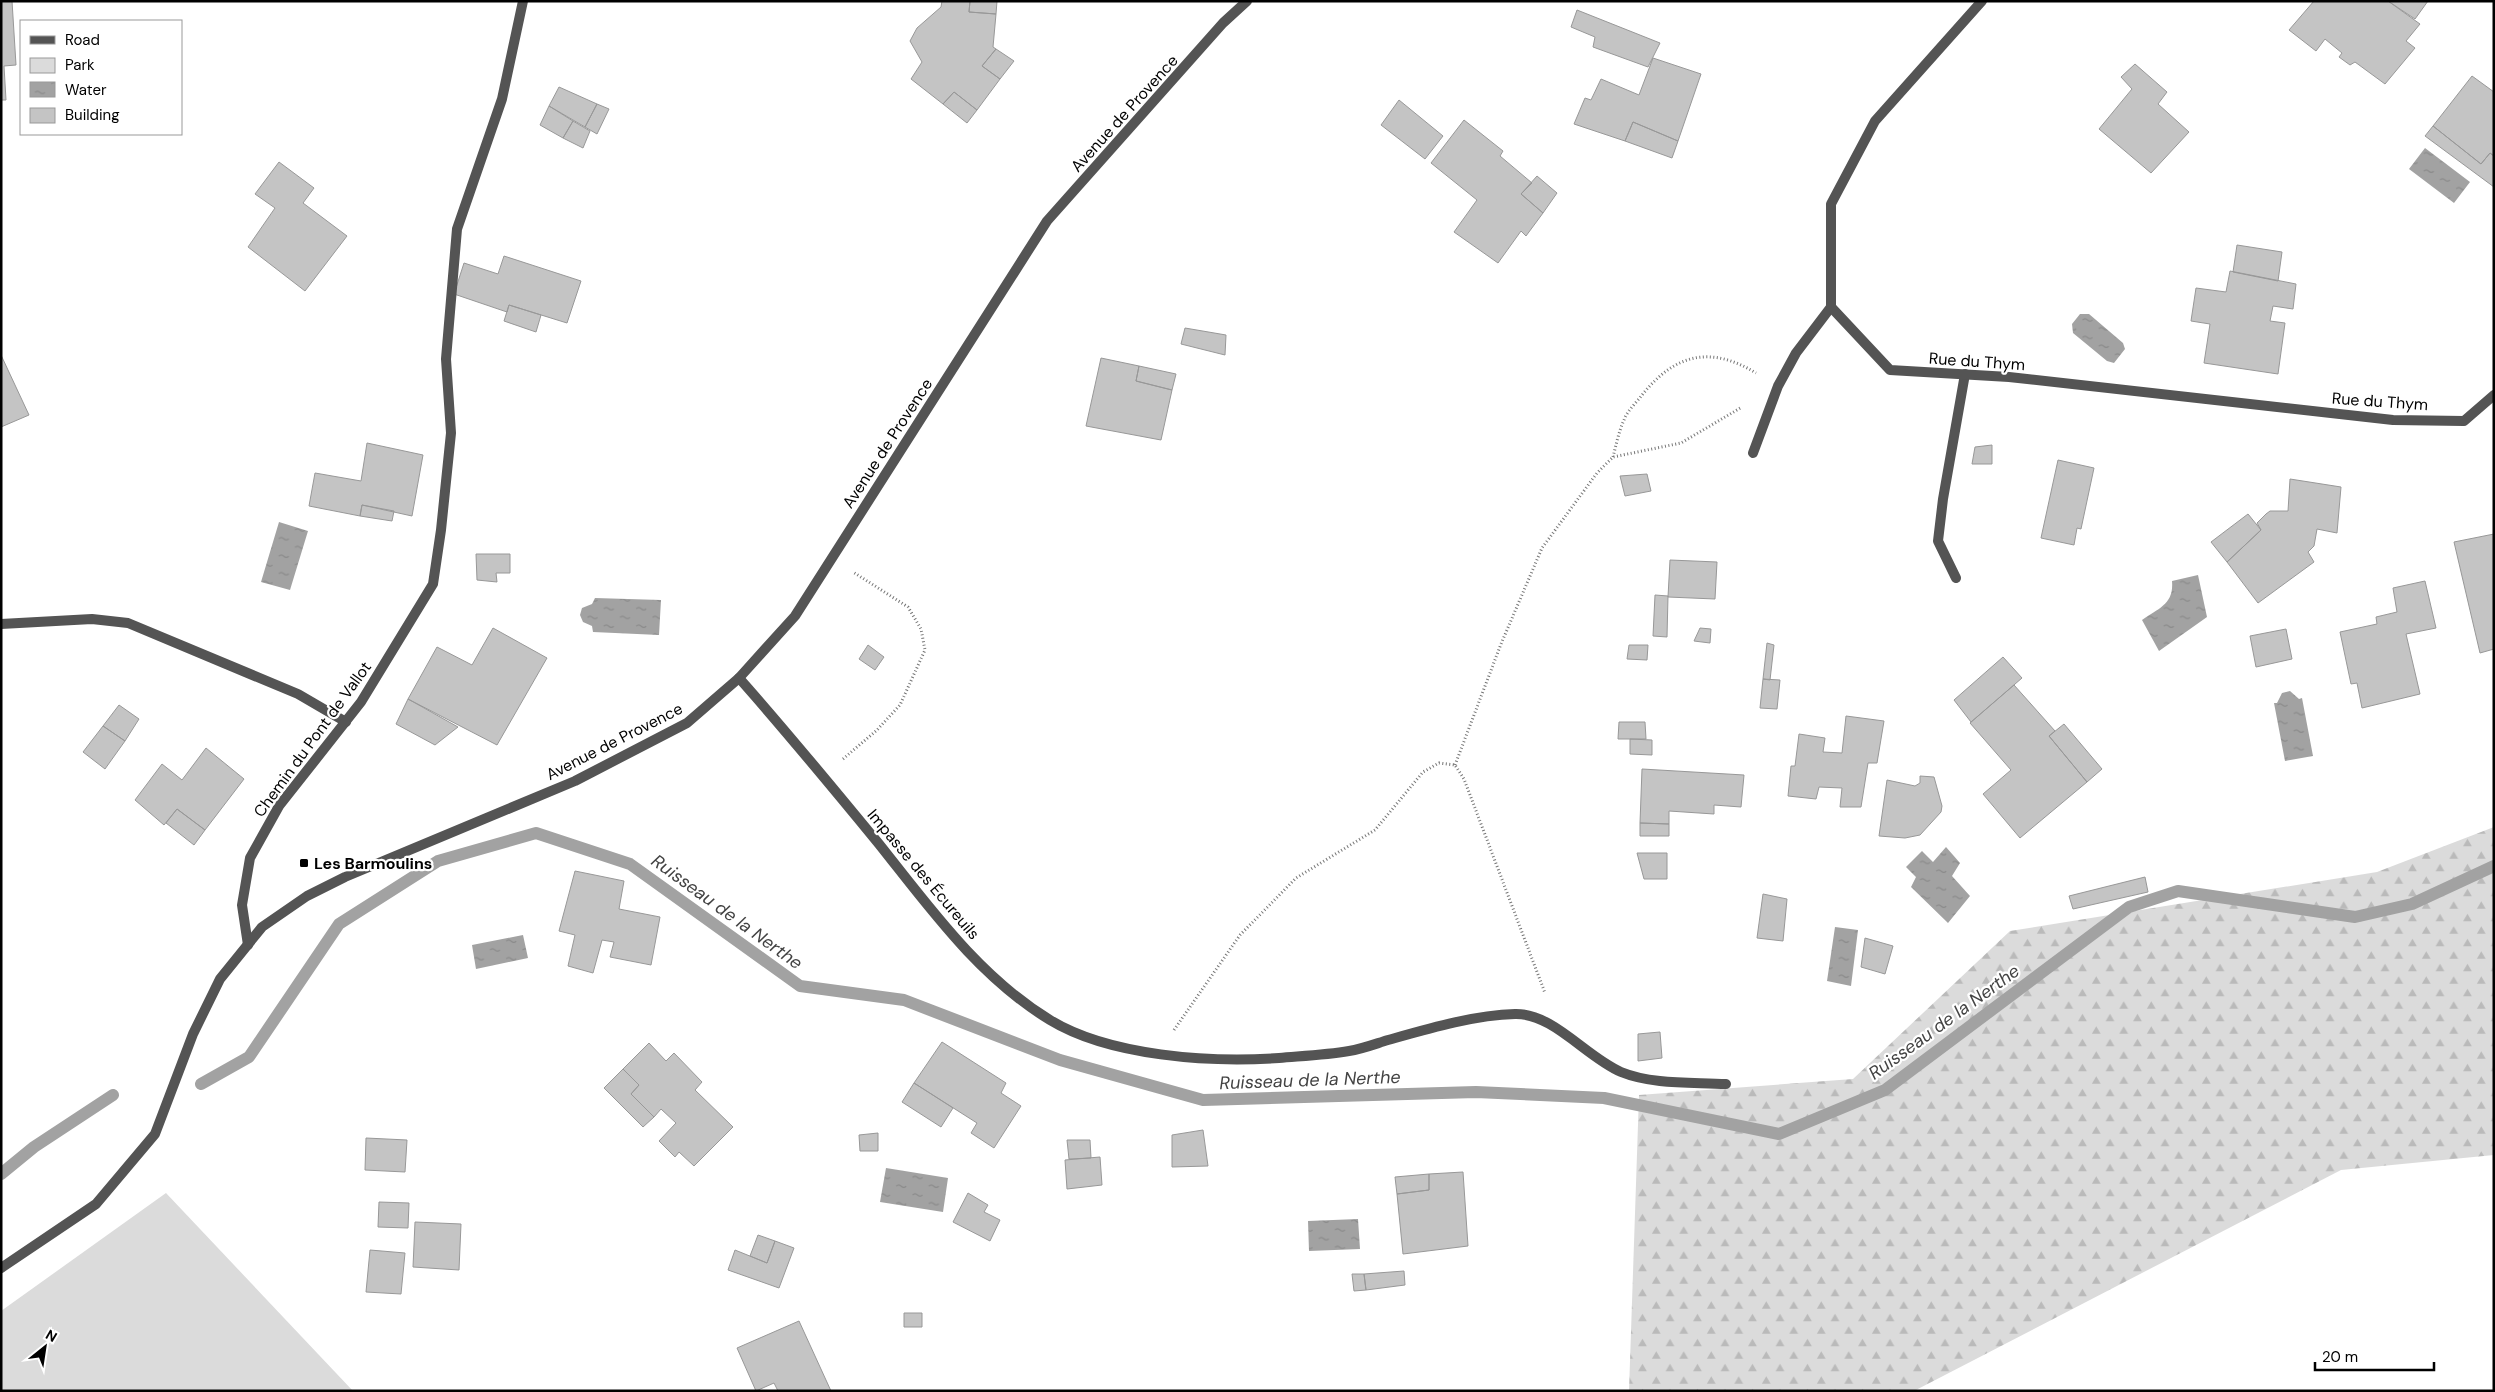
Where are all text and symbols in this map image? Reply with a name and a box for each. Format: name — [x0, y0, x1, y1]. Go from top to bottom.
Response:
legend — [20, 20, 182, 135]
text: Road — [65, 30, 100, 50]
street label: Avenue de Provence — [1066, 50, 1183, 176]
text: Park — [65, 55, 95, 75]
text: Water — [65, 80, 107, 100]
text: Building — [65, 105, 120, 125]
street label: Rue du Thym — [1928, 348, 2026, 375]
street label: Avenue de Provence — [838, 374, 937, 512]
street label: Rue du Thym — [2331, 388, 2429, 415]
street label: Chemin du Pont de Vallot — [249, 657, 376, 821]
street label: Avenue de Provence — [542, 698, 686, 785]
street label: Impasse des Écureuils — [863, 805, 984, 944]
water label: Ruisseau de la Nerthe — [647, 849, 807, 975]
place label: Les Barmoulins — [314, 853, 432, 874]
marker: Les Barmoulins — [298, 857, 310, 869]
water label: Ruisseau de la Nerthe — [1864, 959, 2024, 1085]
water label: Ruisseau de la Nerthe — [1219, 1065, 1401, 1095]
north arrow — [20, 1322, 70, 1372]
text: N — [43, 1325, 60, 1346]
scale bar — [2315, 1340, 2434, 1372]
text: 20 m — [2322, 1347, 2358, 1367]

